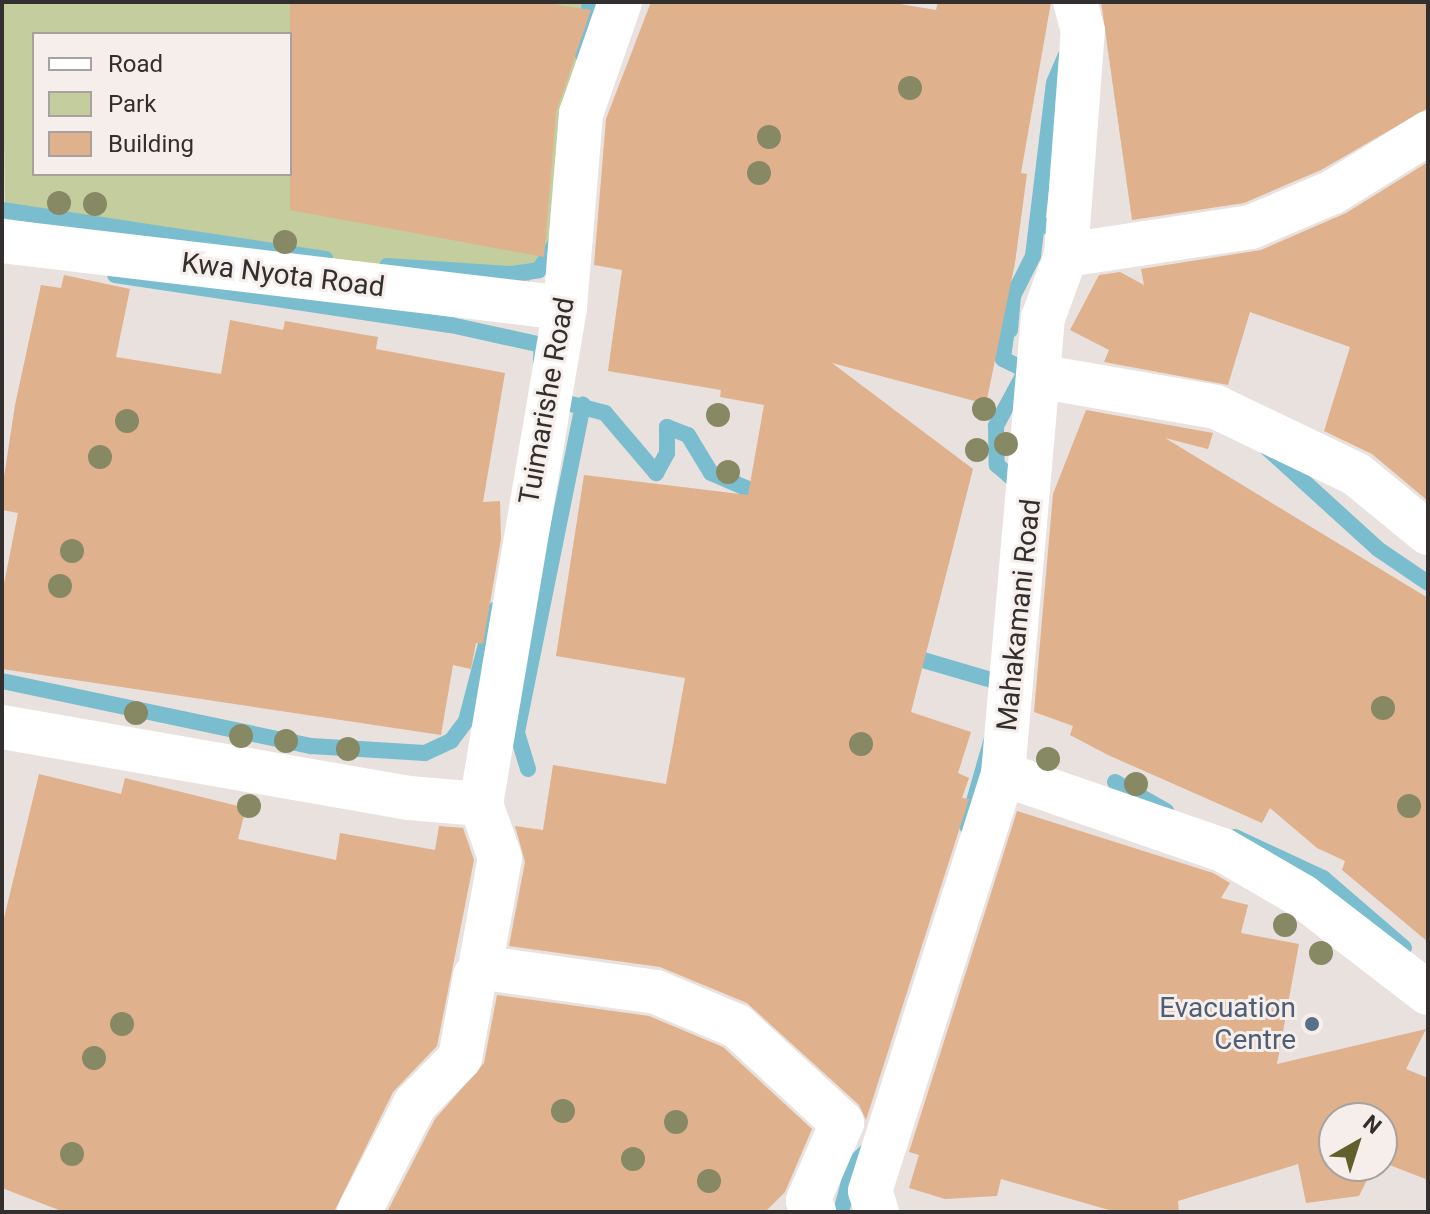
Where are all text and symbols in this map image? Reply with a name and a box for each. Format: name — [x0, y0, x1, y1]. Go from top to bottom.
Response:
legend — [32, 32, 292, 176]
text: Road — [108, 50, 163, 78]
text: Park — [108, 90, 156, 118]
text: Building — [108, 130, 194, 158]
street label: Kwa Nyota Road — [179, 246, 387, 304]
street label: Tuimarishe Road — [512, 295, 582, 507]
street label: Mahakamani Road — [990, 497, 1048, 733]
place label: Evacuation Centre — [1159, 991, 1296, 1057]
marker: Evacuation Centre — [1303, 1015, 1321, 1033]
north arrow — [1318, 1102, 1398, 1182]
text: N — [1358, 1110, 1386, 1139]

